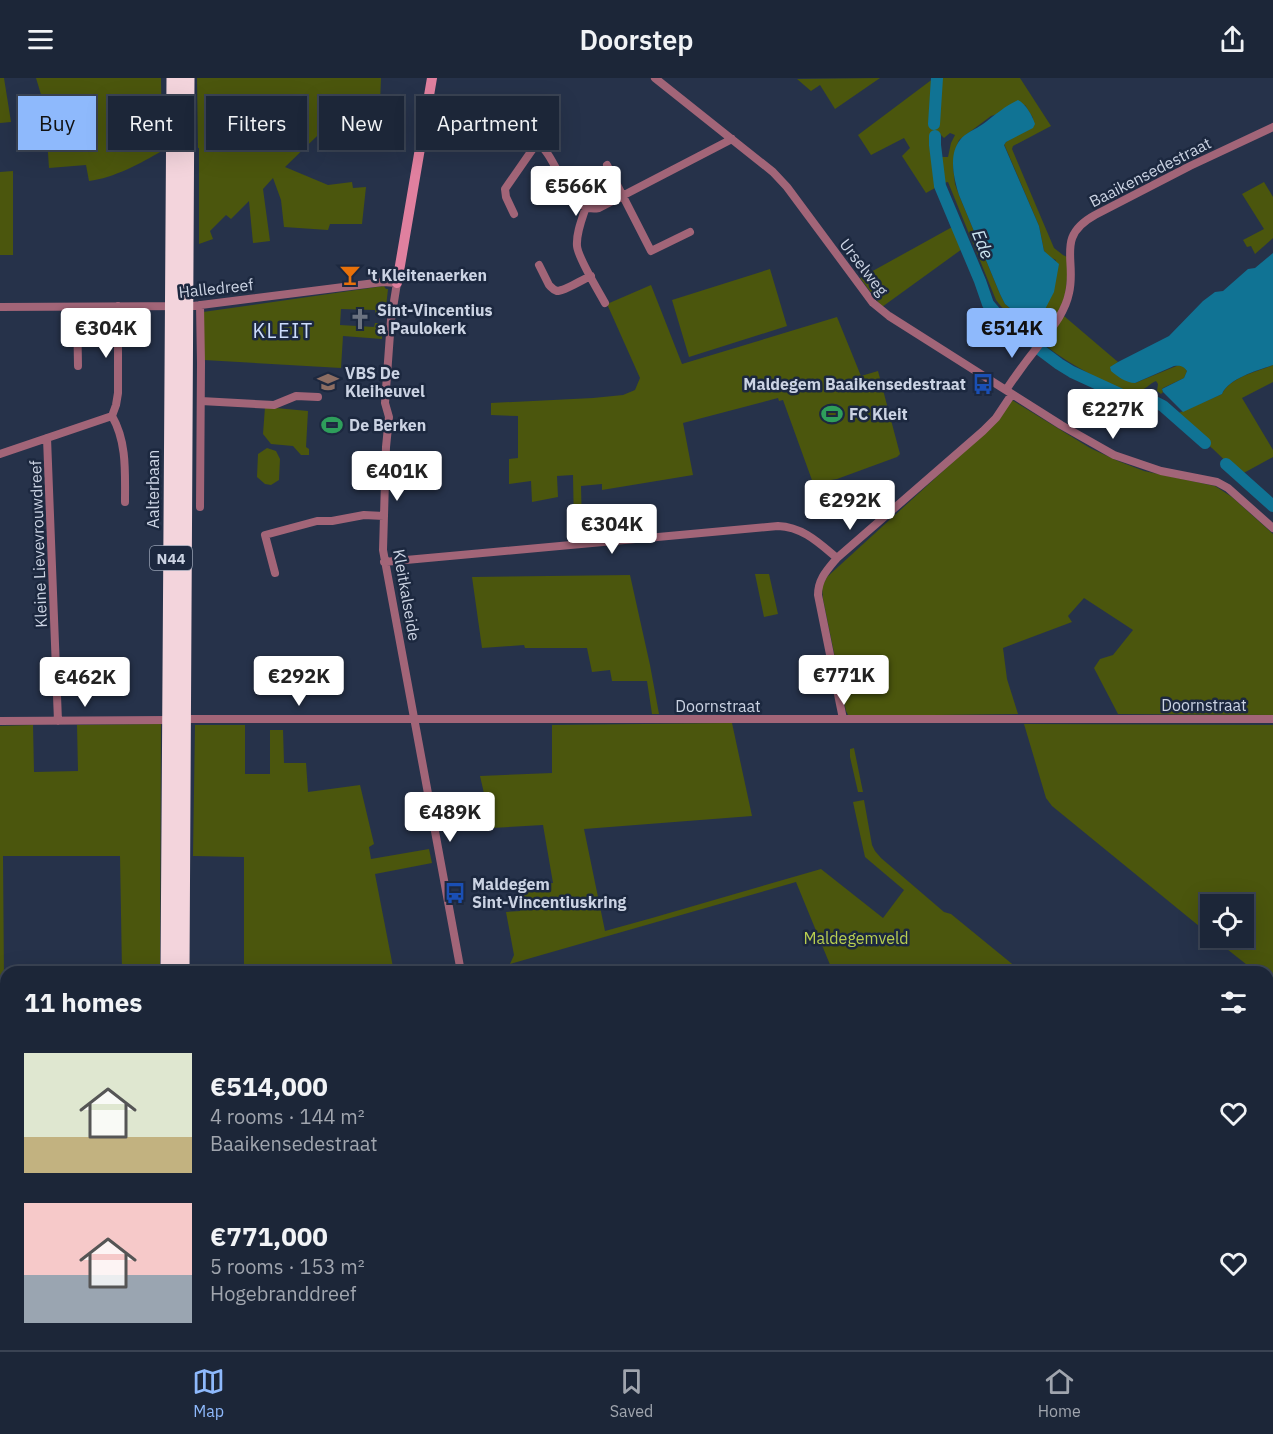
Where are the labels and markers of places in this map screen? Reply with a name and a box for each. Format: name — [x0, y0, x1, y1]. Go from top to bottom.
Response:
pin: €566K — [534, 166, 618, 217]
bar icon: 't Kleitenaerken — [338, 263, 362, 287]
place label: 't Kleitenaerken — [367, 265, 487, 285]
place label: Sint-Vincentius a Paulokerk — [377, 300, 493, 338]
church icon: Sint-Vincentius a Paulokerk — [348, 307, 372, 331]
pin: €304K — [64, 308, 148, 359]
pin: €514K — [970, 308, 1054, 359]
place label: VBS De Kleiheuvel — [345, 363, 425, 401]
school or university icon: VBS De Kleiheuvel — [316, 370, 340, 394]
bus stop icon: Maldegem Baaikensedestraat — [971, 372, 995, 396]
place label: Maldegem Baaikensedestraat — [743, 374, 966, 394]
pin: €227K — [1071, 389, 1155, 440]
sports icon: FC Kleit — [820, 402, 844, 426]
place label: FC Kleit — [849, 404, 908, 424]
sports icon: De Berken — [320, 413, 344, 437]
place label: De Berken — [349, 415, 426, 435]
pin: €401K — [355, 451, 439, 502]
pin: €292K — [808, 480, 892, 531]
pin: €304K — [570, 504, 654, 555]
pin: €771K — [802, 655, 886, 706]
pin: €292K — [257, 656, 341, 707]
pin: €462K — [43, 657, 127, 708]
pin: €489K — [408, 792, 492, 843]
place label: Maldegem Sint-Vincentiuskring — [472, 874, 626, 912]
bus stop icon: Maldegem Sint-Vincentiuskring — [443, 881, 467, 905]

